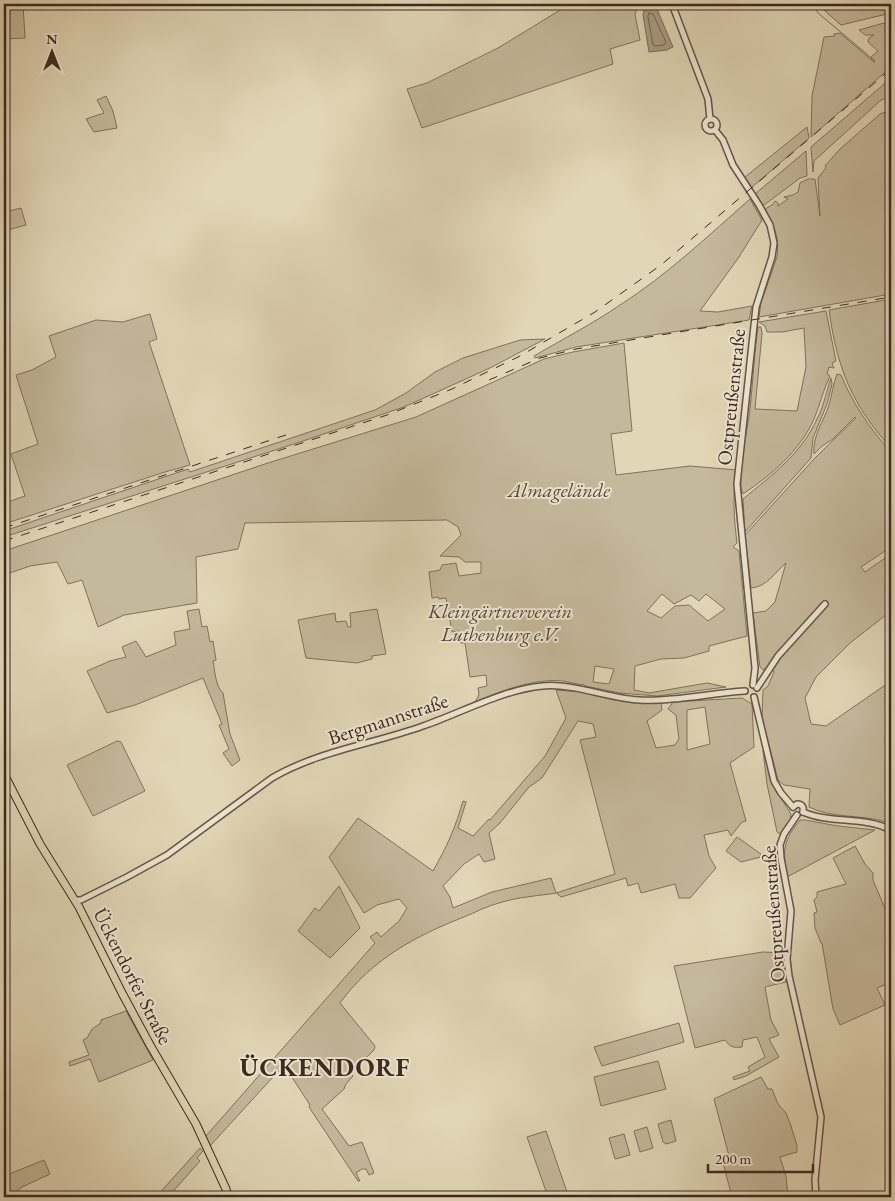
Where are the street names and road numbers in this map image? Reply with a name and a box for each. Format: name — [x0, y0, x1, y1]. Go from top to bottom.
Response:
street label: Ostpreußenstraße — [711, 327, 751, 467]
street label: Bergmannstraße — [325, 687, 452, 751]
street label: Ostpreußenstraße — [755, 845, 791, 983]
street label: Ückendorfer Straße — [87, 903, 179, 1049]

